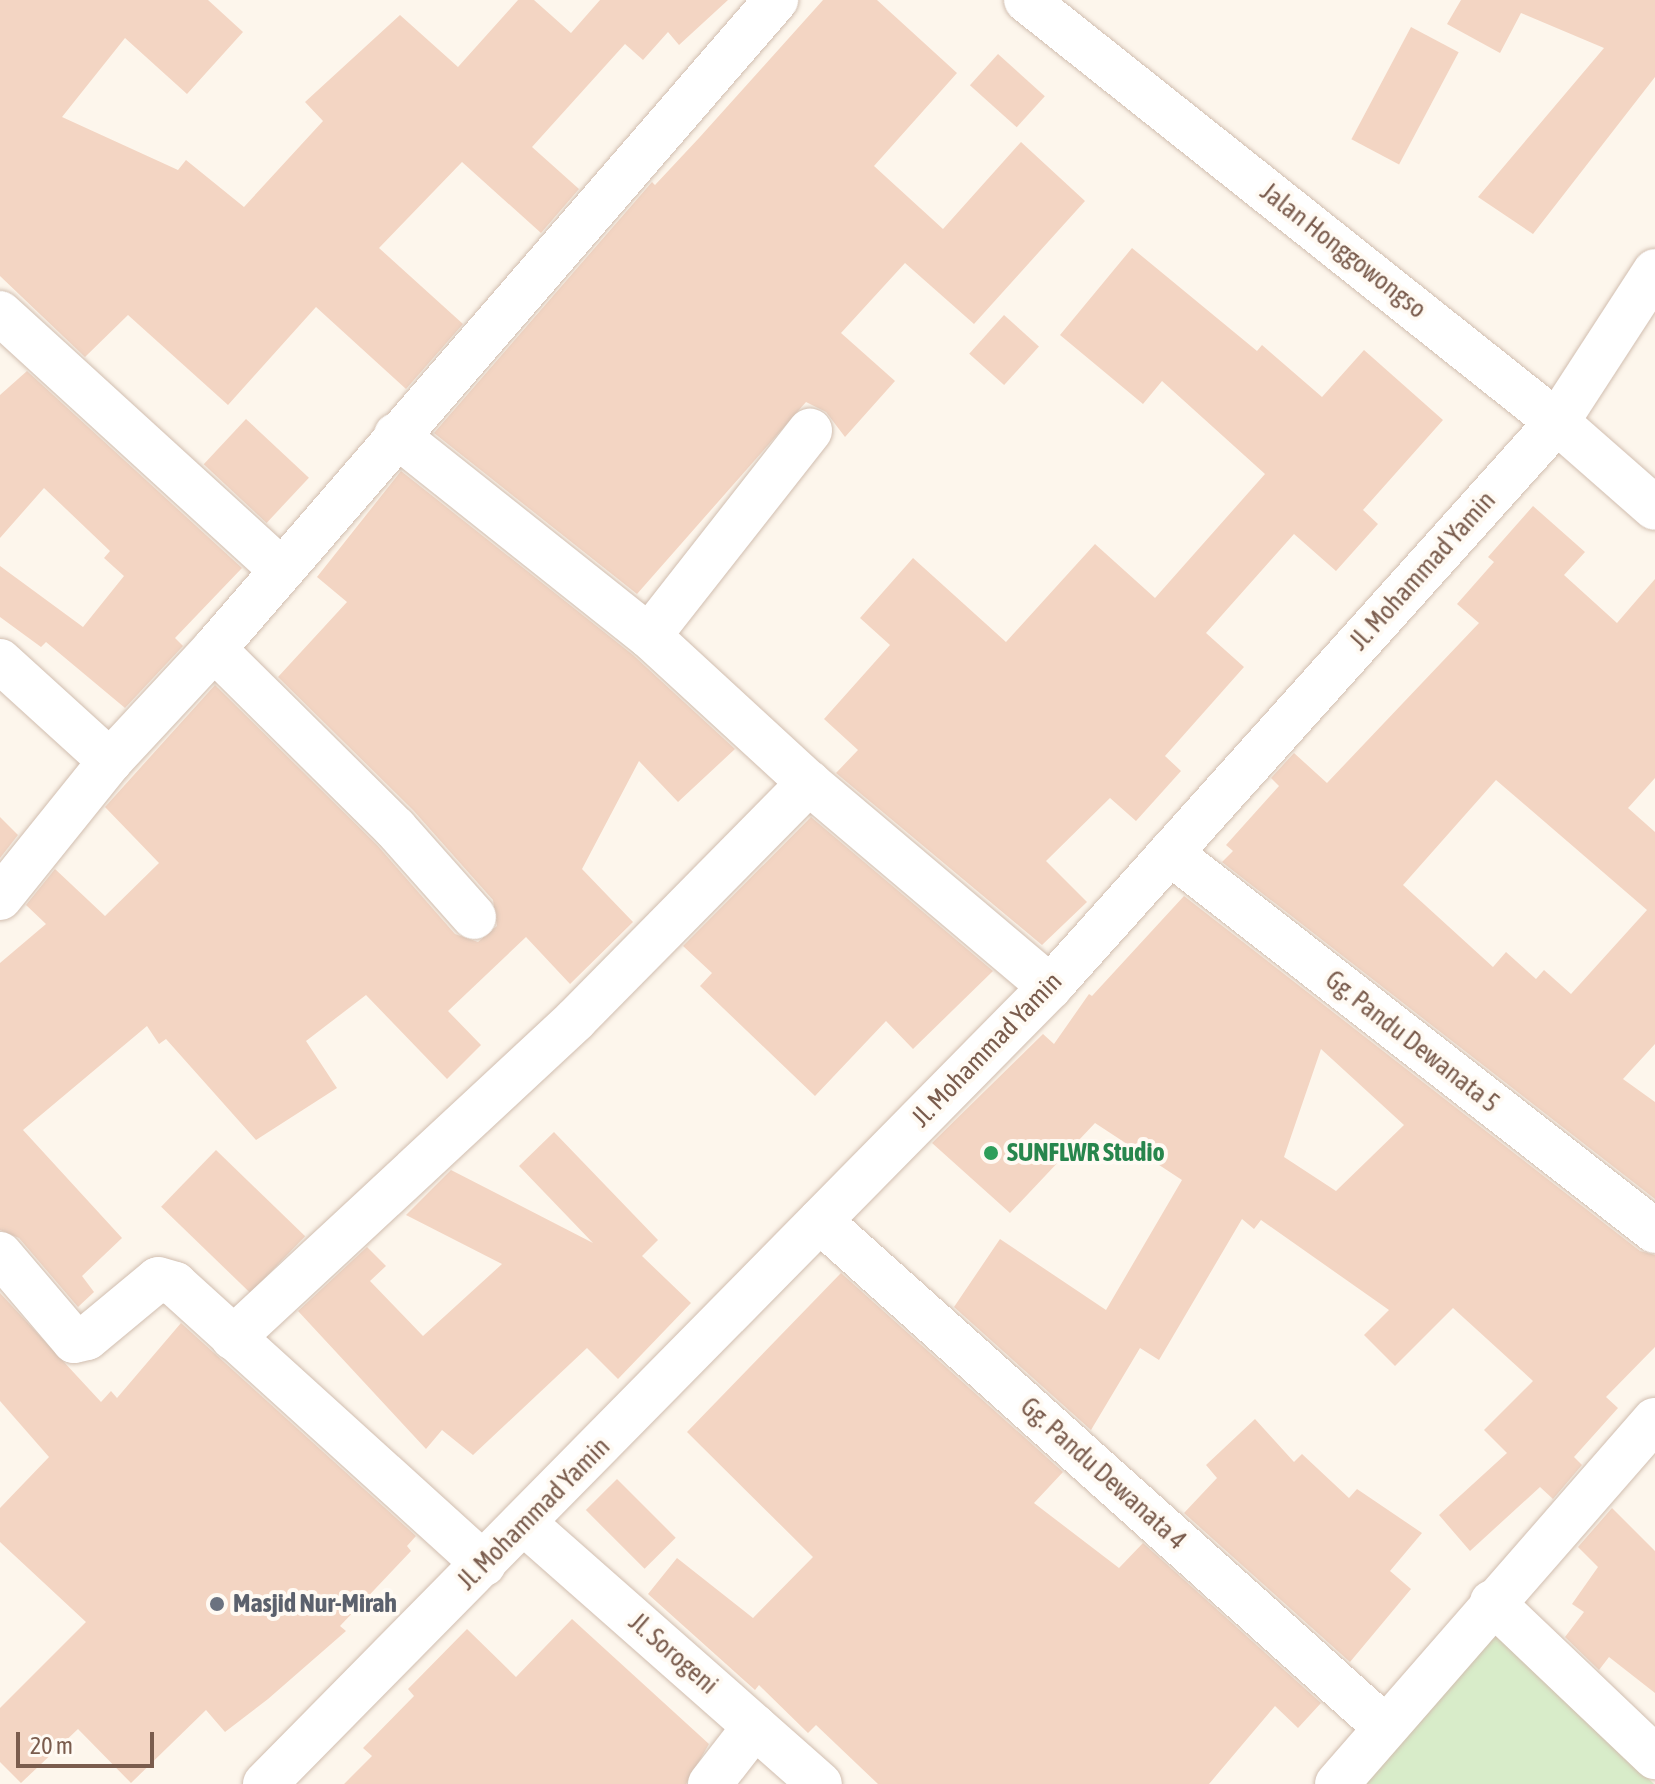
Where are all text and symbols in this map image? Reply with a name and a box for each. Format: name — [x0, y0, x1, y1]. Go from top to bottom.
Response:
street label: Jalan Honggowongso — [1254, 177, 1432, 325]
street label: Jl. Mohammad Yamin — [1344, 485, 1502, 657]
street label: Gg. Pandu Dewanata 5 — [1319, 964, 1505, 1120]
street label: Jl. Mohammad Yamin — [905, 966, 1069, 1134]
place label: SUNFLWR Studio — [1007, 1137, 1165, 1169]
marker: SUNFLWR Studio — [982, 1144, 1000, 1162]
street label: Gg. Pandu Dewanata 4 — [1014, 1391, 1192, 1557]
street label: Jl. Mohammad Yamin — [451, 1431, 617, 1597]
place label: Masjid Nur-Mirah — [233, 1588, 397, 1620]
marker: Masjid Nur-Mirah — [208, 1595, 226, 1613]
street label: Jl. Sorogeni — [622, 1607, 724, 1701]
scale bar — [20, 1716, 158, 1766]
text: 20 m — [30, 1732, 73, 1759]

